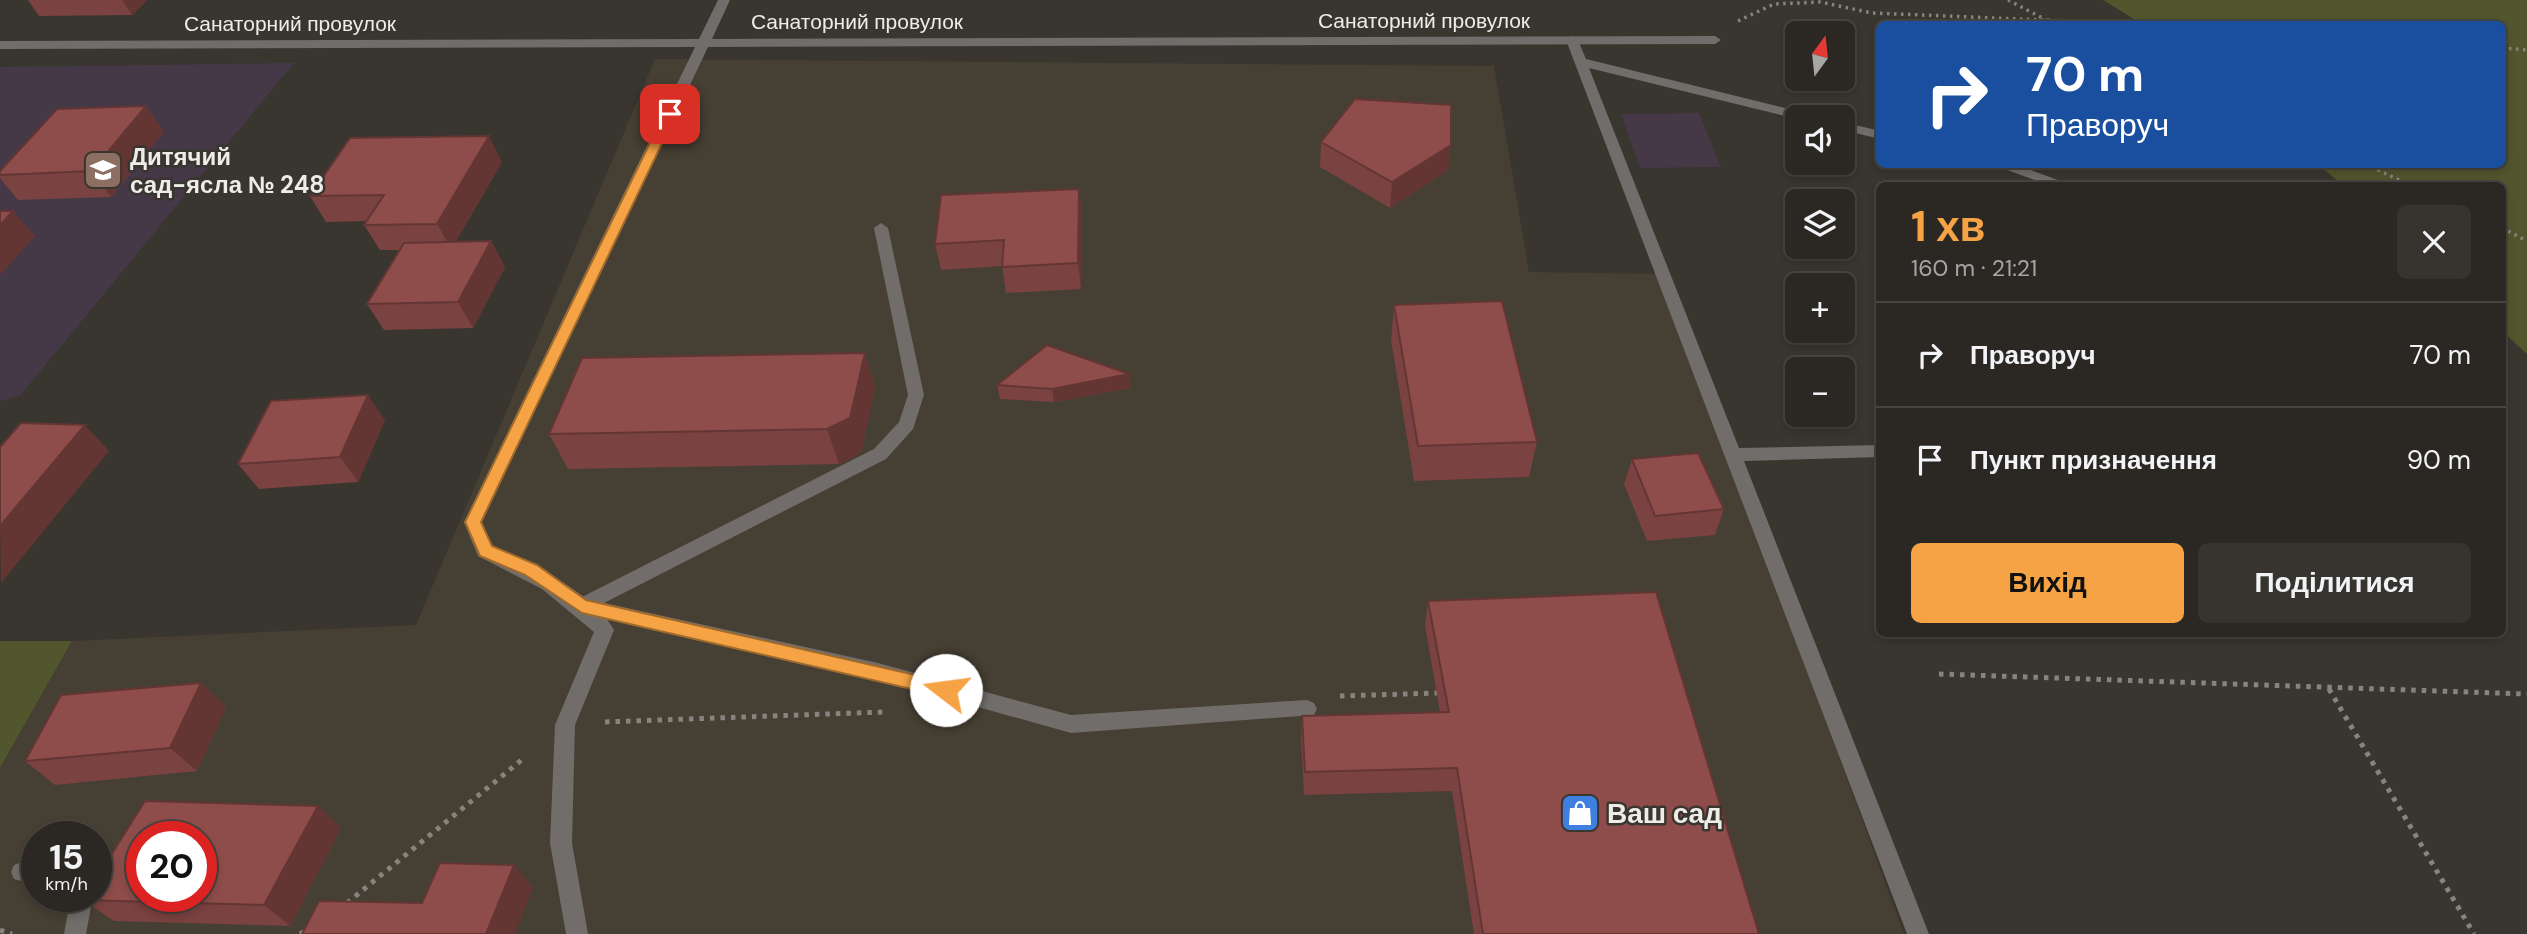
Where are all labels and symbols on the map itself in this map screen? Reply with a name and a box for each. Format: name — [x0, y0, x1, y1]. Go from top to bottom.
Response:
street label: Санаторний провулок — [1318, 7, 1531, 35]
street label: Санаторний провулок — [751, 8, 964, 36]
street label: Санаторний провулок — [184, 10, 397, 38]
north arrow — [1785, 21, 1855, 91]
pin — [640, 84, 700, 144]
place label: Дитячий сад-ясла № 248 — [130, 141, 325, 200]
school or university icon: Дитячий сад-ясла № 248 — [82, 149, 124, 191]
position arrow — [909, 653, 983, 727]
shop icon: Ваш сад — [1559, 792, 1601, 834]
place label: Ваш сад — [1607, 795, 1722, 832]
speed limit sign: 20 — [126, 821, 217, 912]

